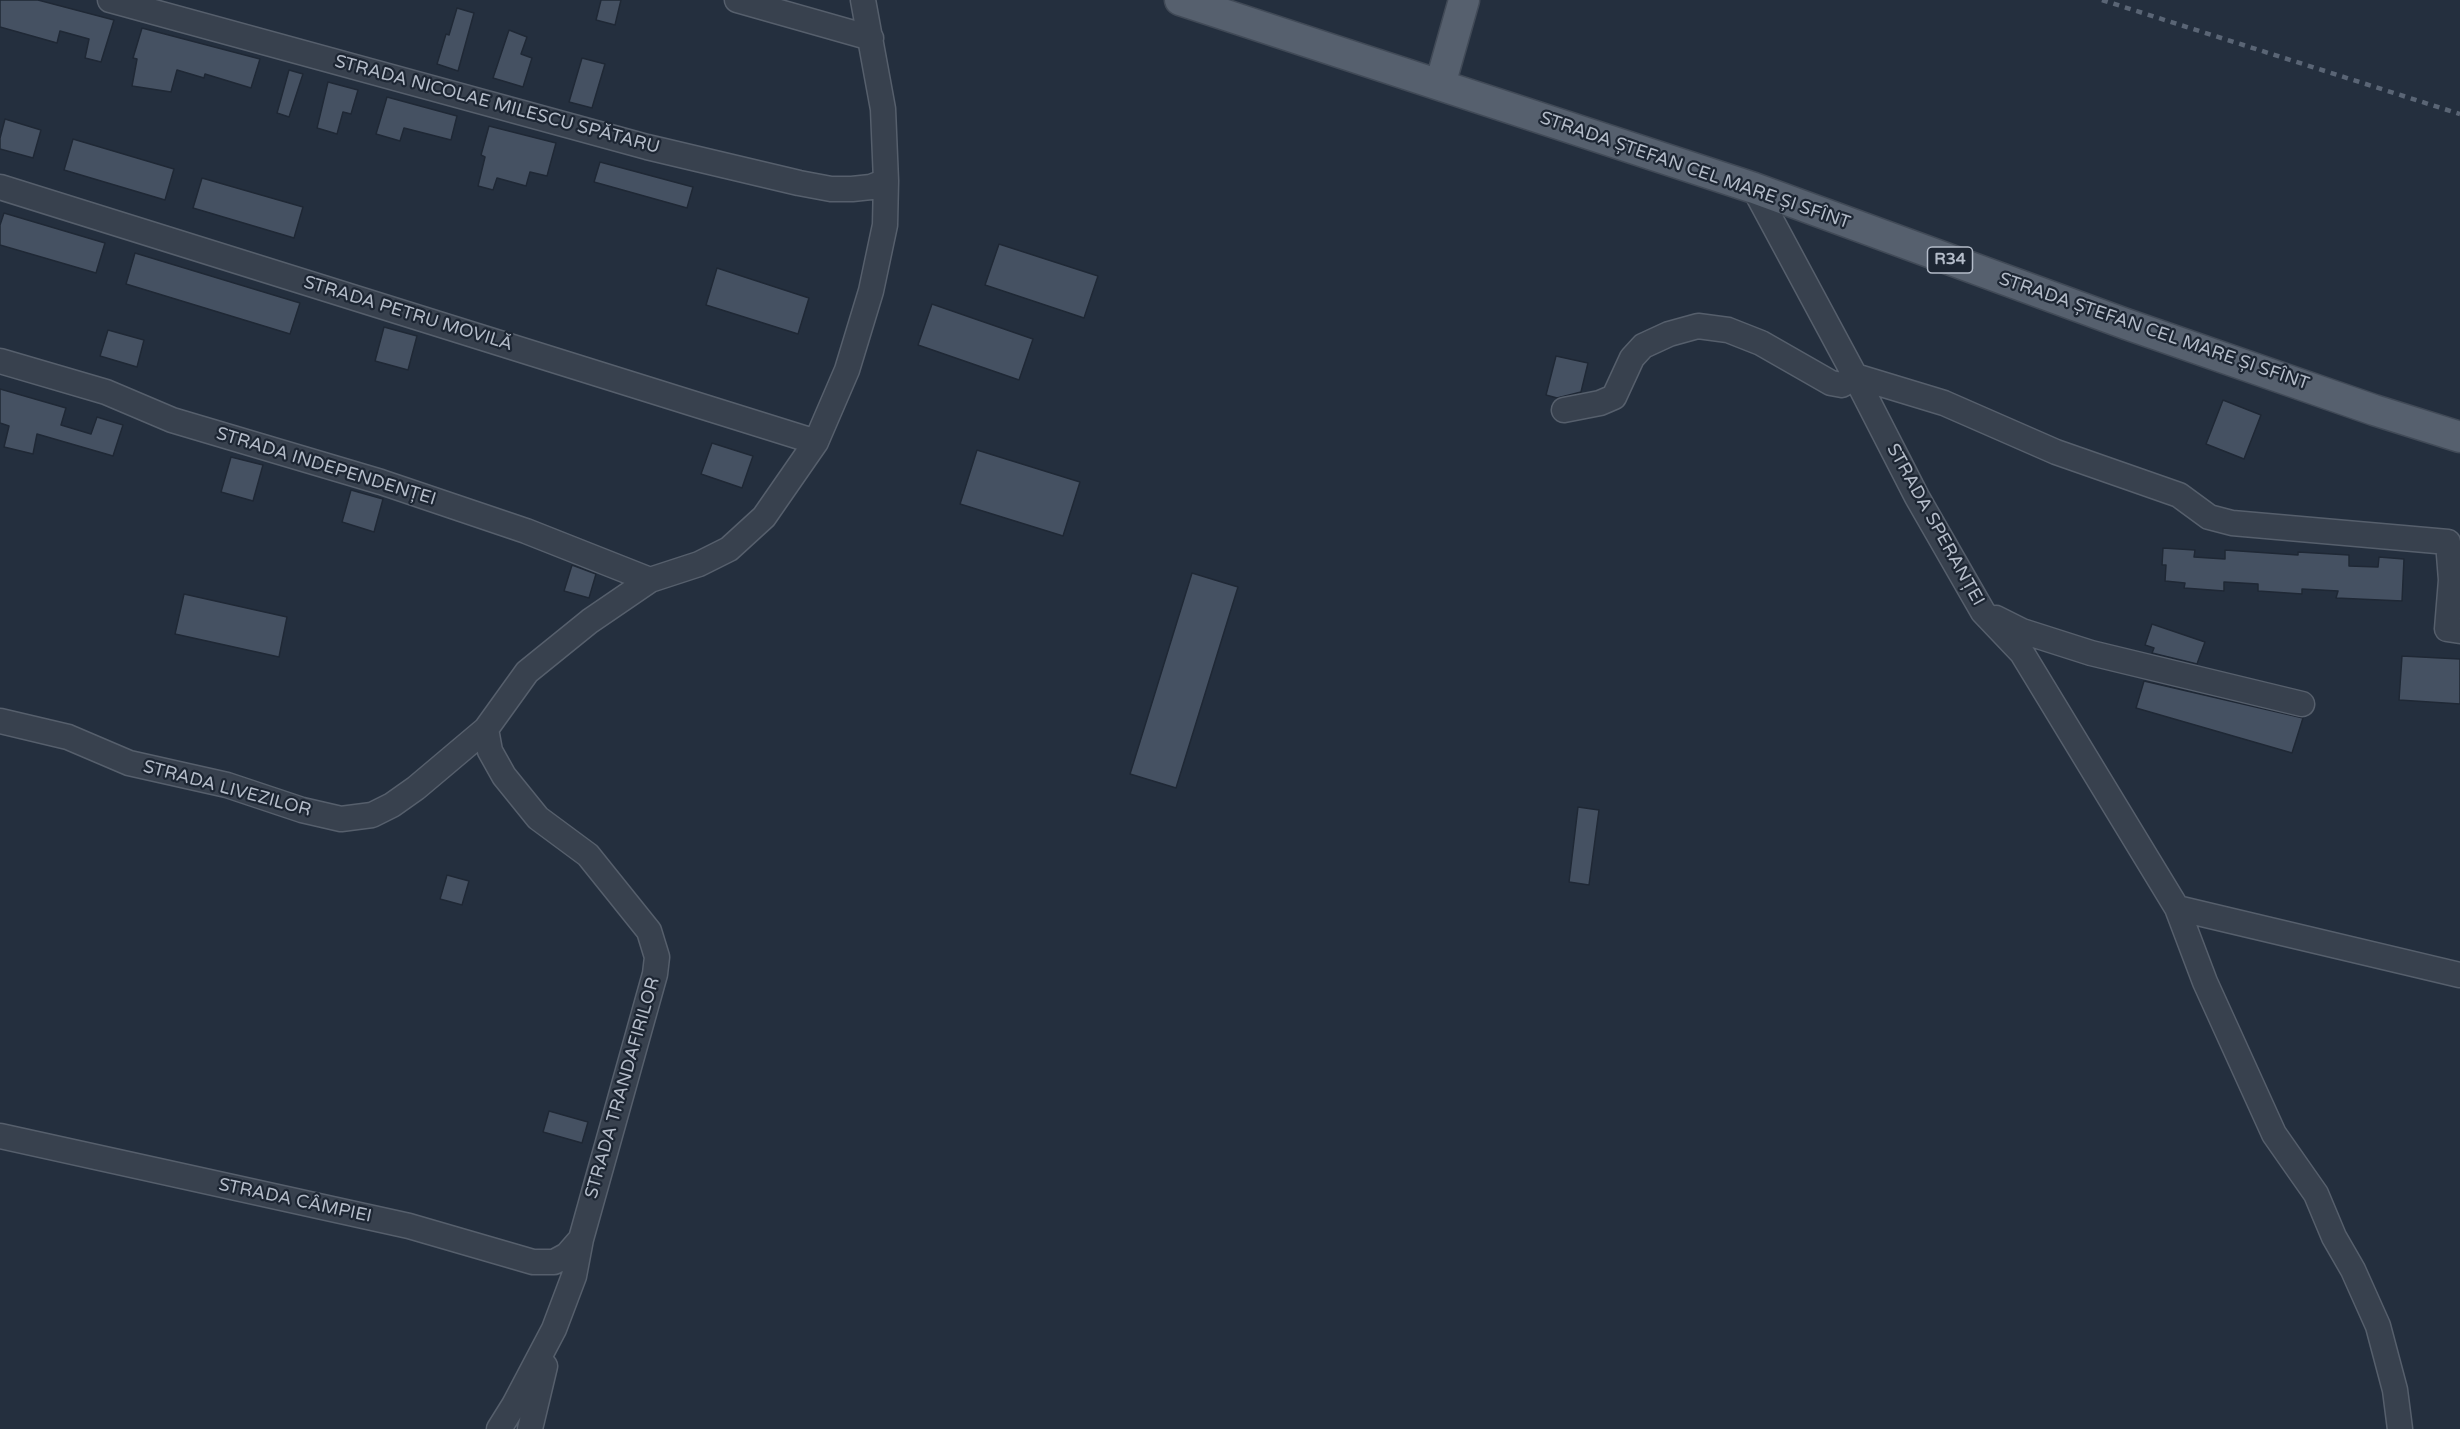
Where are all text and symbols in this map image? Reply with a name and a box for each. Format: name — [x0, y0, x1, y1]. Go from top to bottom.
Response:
street label: STRADA NICOLAE MILESCU SPĂTARU — [332, 51, 662, 159]
street label: STRADA ȘTEFAN CEL MARE ȘI SFÎNT — [1537, 108, 1853, 234]
road number: R34 — [1928, 247, 1972, 273]
street label: STRADA ȘTEFAN CEL MARE ȘI SFÎNT — [1996, 269, 2312, 395]
street label: STRADA PETRU MOVILĂ — [301, 272, 515, 356]
street label: STRADA INDEPENDENȚEI — [214, 423, 438, 511]
street label: STRADA SPERANȚEI — [1881, 440, 1989, 610]
street label: STRADA LIVEZILOR — [141, 756, 313, 822]
street label: STRADA TRANDAFIRILOR — [581, 975, 665, 1201]
street label: STRADA CÂMPIEI — [216, 1174, 374, 1228]

